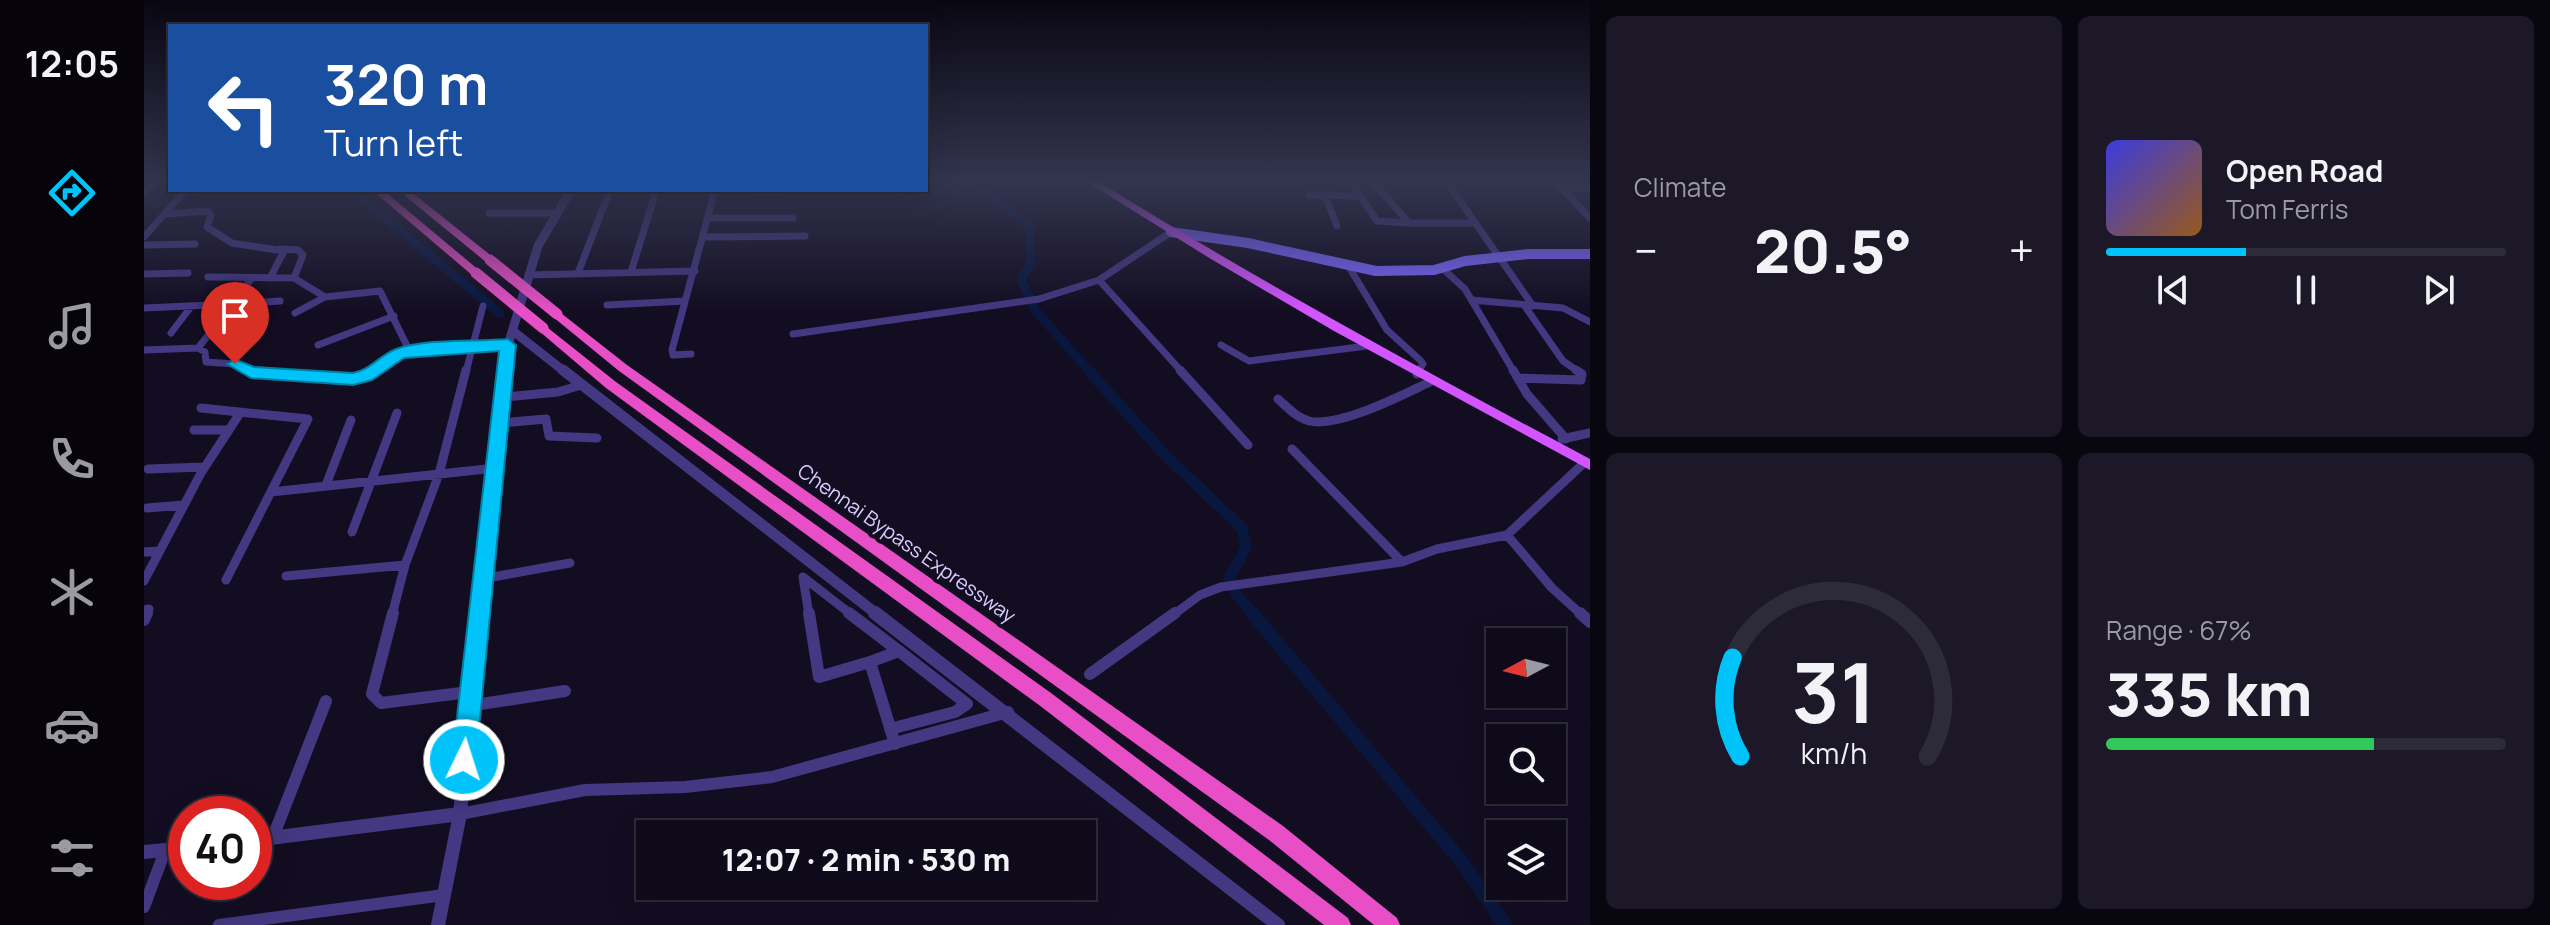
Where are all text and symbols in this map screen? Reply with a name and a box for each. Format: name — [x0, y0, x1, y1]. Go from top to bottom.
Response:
text: 12:05 — [25, 39, 119, 88]
text: 320 m — [324, 45, 488, 122]
icon: left — [192, 56, 296, 160]
text: Turn left — [324, 118, 463, 167]
text: Open Road — [2226, 150, 2383, 191]
icon: directions — [44, 165, 100, 221]
text: Climate — [1634, 169, 1726, 205]
text: Tom Ferris — [2226, 191, 2348, 227]
text: 20.5° — [1754, 209, 1912, 291]
text: − — [1634, 220, 1658, 280]
text: + — [2009, 220, 2034, 280]
icon: previous — [2151, 268, 2195, 312]
icon: pause — [2284, 268, 2328, 312]
icon: next — [2417, 268, 2461, 312]
pin — [201, 282, 269, 364]
icon: arrive — [213, 294, 257, 338]
icon: music — [44, 298, 100, 354]
icon: phone — [44, 431, 100, 487]
street label: Chennai Bypass Expressway — [792, 457, 1022, 629]
icon: climate — [44, 564, 100, 620]
text: Range · 67% — [2106, 612, 2252, 648]
north arrow — [1486, 628, 1566, 708]
map controls — [1486, 628, 1566, 900]
text: 31 — [1792, 633, 1876, 747]
text: 335 km — [2106, 652, 2312, 734]
icon: car — [44, 697, 100, 753]
position arrow — [422, 718, 506, 802]
button: search — [1486, 724, 1566, 804]
text: km/h — [1801, 734, 1867, 773]
speed limit sign: 40 — [168, 796, 272, 900]
button: layers — [1486, 820, 1566, 900]
icon: filters — [44, 830, 100, 886]
text: 12:07 · 2 min · 530 m — [722, 839, 1010, 880]

